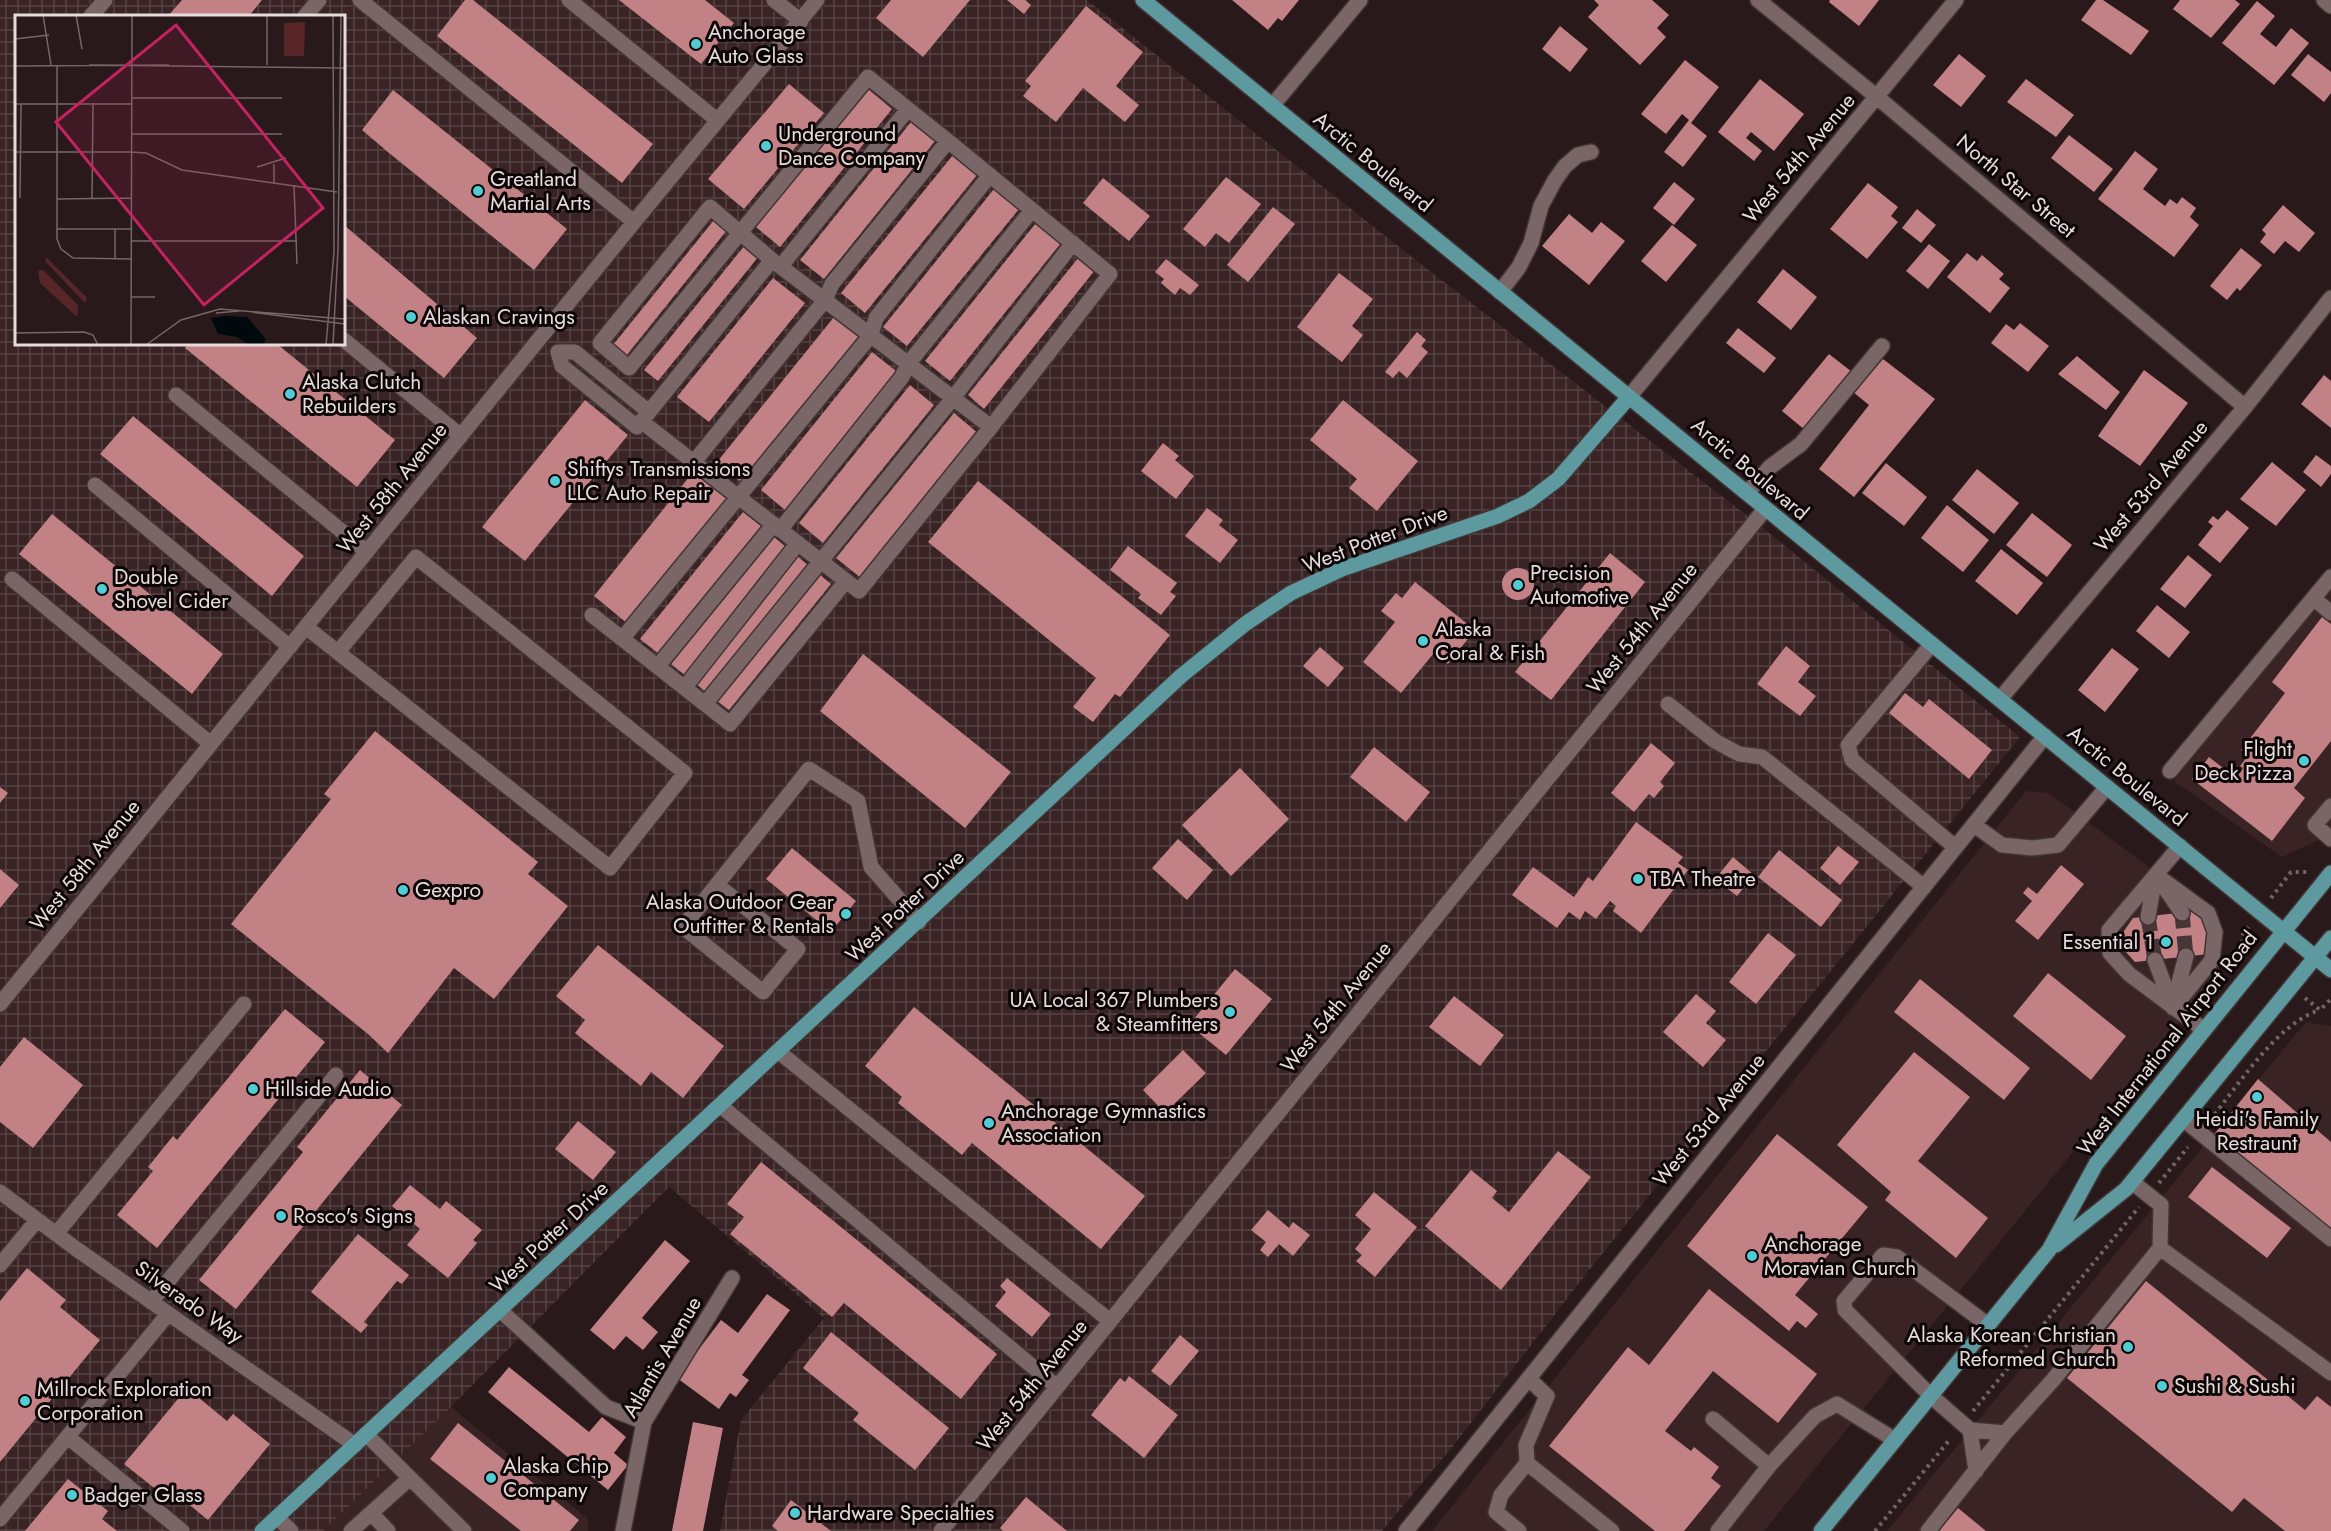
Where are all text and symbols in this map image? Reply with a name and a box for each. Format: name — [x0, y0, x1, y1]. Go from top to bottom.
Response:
inset map — [15, 15, 345, 345]
place label: Anchorage Auto Glass — [708, 17, 806, 71]
marker: Anchorage Auto Glass — [689, 37, 703, 51]
street label: West 54th Avenue — [1736, 86, 1863, 230]
street label: Arctic Boulevard — [1307, 105, 1439, 219]
place label: Underground Dance Company — [778, 119, 926, 173]
street label: North Star Street — [1950, 127, 2082, 245]
marker: Underground Dance Company — [759, 139, 773, 153]
place label: Greatland Martial Arts — [490, 164, 591, 218]
marker: Greatland Martial Arts — [471, 184, 485, 198]
place label: Alaskan Cravings — [423, 302, 575, 332]
marker: Alaskan Cravings — [404, 310, 418, 324]
place label: Alaska Clutch Rebuilders — [302, 367, 421, 421]
marker: Alaska Clutch Rebuilders — [283, 387, 297, 401]
street label: Arctic Boulevard — [1685, 411, 1815, 527]
street label: West 53rd Avenue — [2087, 413, 2215, 558]
street label: West 58th Avenue — [330, 416, 454, 560]
place label: Shiftys Transmissions LLC Auto Repair — [567, 454, 750, 508]
marker: Shiftys Transmissions LLC Auto Repair — [548, 474, 562, 488]
street label: West Potter Drive — [1298, 497, 1452, 580]
street label: West 54th Avenue — [1579, 556, 1705, 700]
place label: Precision Automotive — [1530, 558, 1629, 612]
place label: Double Shovel Cider — [114, 562, 229, 616]
marker: Precision Automotive — [1511, 578, 1525, 592]
marker: Double Shovel Cider — [95, 582, 109, 596]
place label: Alaska Coral & Fish — [1435, 614, 1545, 668]
marker: Alaska Coral & Fish — [1416, 634, 1430, 648]
street label: Arctic Boulevard — [2061, 719, 2193, 833]
place label: Flight Deck Pizza — [2194, 734, 2292, 788]
marker: Flight Deck Pizza — [2297, 754, 2311, 768]
street label: West 58th Avenue — [23, 793, 147, 937]
street label: West Potter Drive — [839, 843, 971, 969]
place label: TBA Theatre — [1650, 864, 1756, 894]
marker: TBA Theatre — [1631, 872, 1645, 886]
place label: Gexpro — [415, 875, 481, 905]
marker: Gexpro — [396, 883, 410, 897]
place label: Alaska Outdoor Gear Outfitter & Rentals — [646, 887, 835, 941]
marker: Alaska Outdoor Gear Outfitter & Rentals — [839, 907, 853, 921]
street label: West International Airport Road — [2070, 924, 2264, 1162]
place label: Essential 1 — [2063, 927, 2154, 957]
street label: West 54th Avenue — [1273, 935, 1399, 1079]
marker: Essential 1 — [2159, 935, 2173, 949]
place label: UA Local 367 Plumbers & Steamfitters — [1009, 985, 1218, 1039]
marker: UA Local 367 Plumbers & Steamfitters — [1223, 1005, 1237, 1019]
street label: West 53rd Avenue — [1646, 1047, 1772, 1193]
place label: Hillside Audio — [265, 1074, 392, 1104]
marker: Hillside Audio — [246, 1082, 260, 1096]
marker: Heidi's Family Restraunt — [2250, 1090, 2264, 1104]
place label: Anchorage Gymnastics Association — [1001, 1096, 1206, 1150]
place label: Heidi's Family Restraunt — [2195, 1104, 2319, 1158]
marker: Anchorage Gymnastics Association — [982, 1116, 996, 1130]
street label: West Potter Drive — [483, 1174, 615, 1300]
place label: Rosco's Signs — [293, 1201, 413, 1231]
marker: Rosco's Signs — [274, 1209, 288, 1223]
place label: Anchorage Moravian Church — [1764, 1229, 1916, 1283]
marker: Anchorage Moravian Church — [1745, 1249, 1759, 1263]
street label: Silverado Way — [129, 1253, 250, 1351]
street label: Atlantis Avenue — [615, 1291, 709, 1423]
street label: West 54th Avenue — [969, 1313, 1095, 1457]
place label: Alaska Korean Christian Reformed Church — [1907, 1320, 2116, 1374]
marker: Alaska Korean Christian Reformed Church — [2121, 1340, 2135, 1354]
place label: Sushi & Sushi — [2174, 1371, 2296, 1401]
place label: Millrock Exploration Corporation — [37, 1374, 212, 1428]
marker: Sushi & Sushi — [2155, 1379, 2169, 1393]
marker: Millrock Exploration Corporation — [18, 1394, 32, 1408]
place label: Alaska Chip Company — [503, 1451, 609, 1505]
marker: Alaska Chip Company — [484, 1471, 498, 1485]
place label: Badger Glass — [84, 1480, 202, 1510]
marker: Badger Glass — [65, 1488, 79, 1502]
place label: Hardware Specialties — [807, 1498, 994, 1528]
marker: Hardware Specialties — [788, 1506, 802, 1520]

